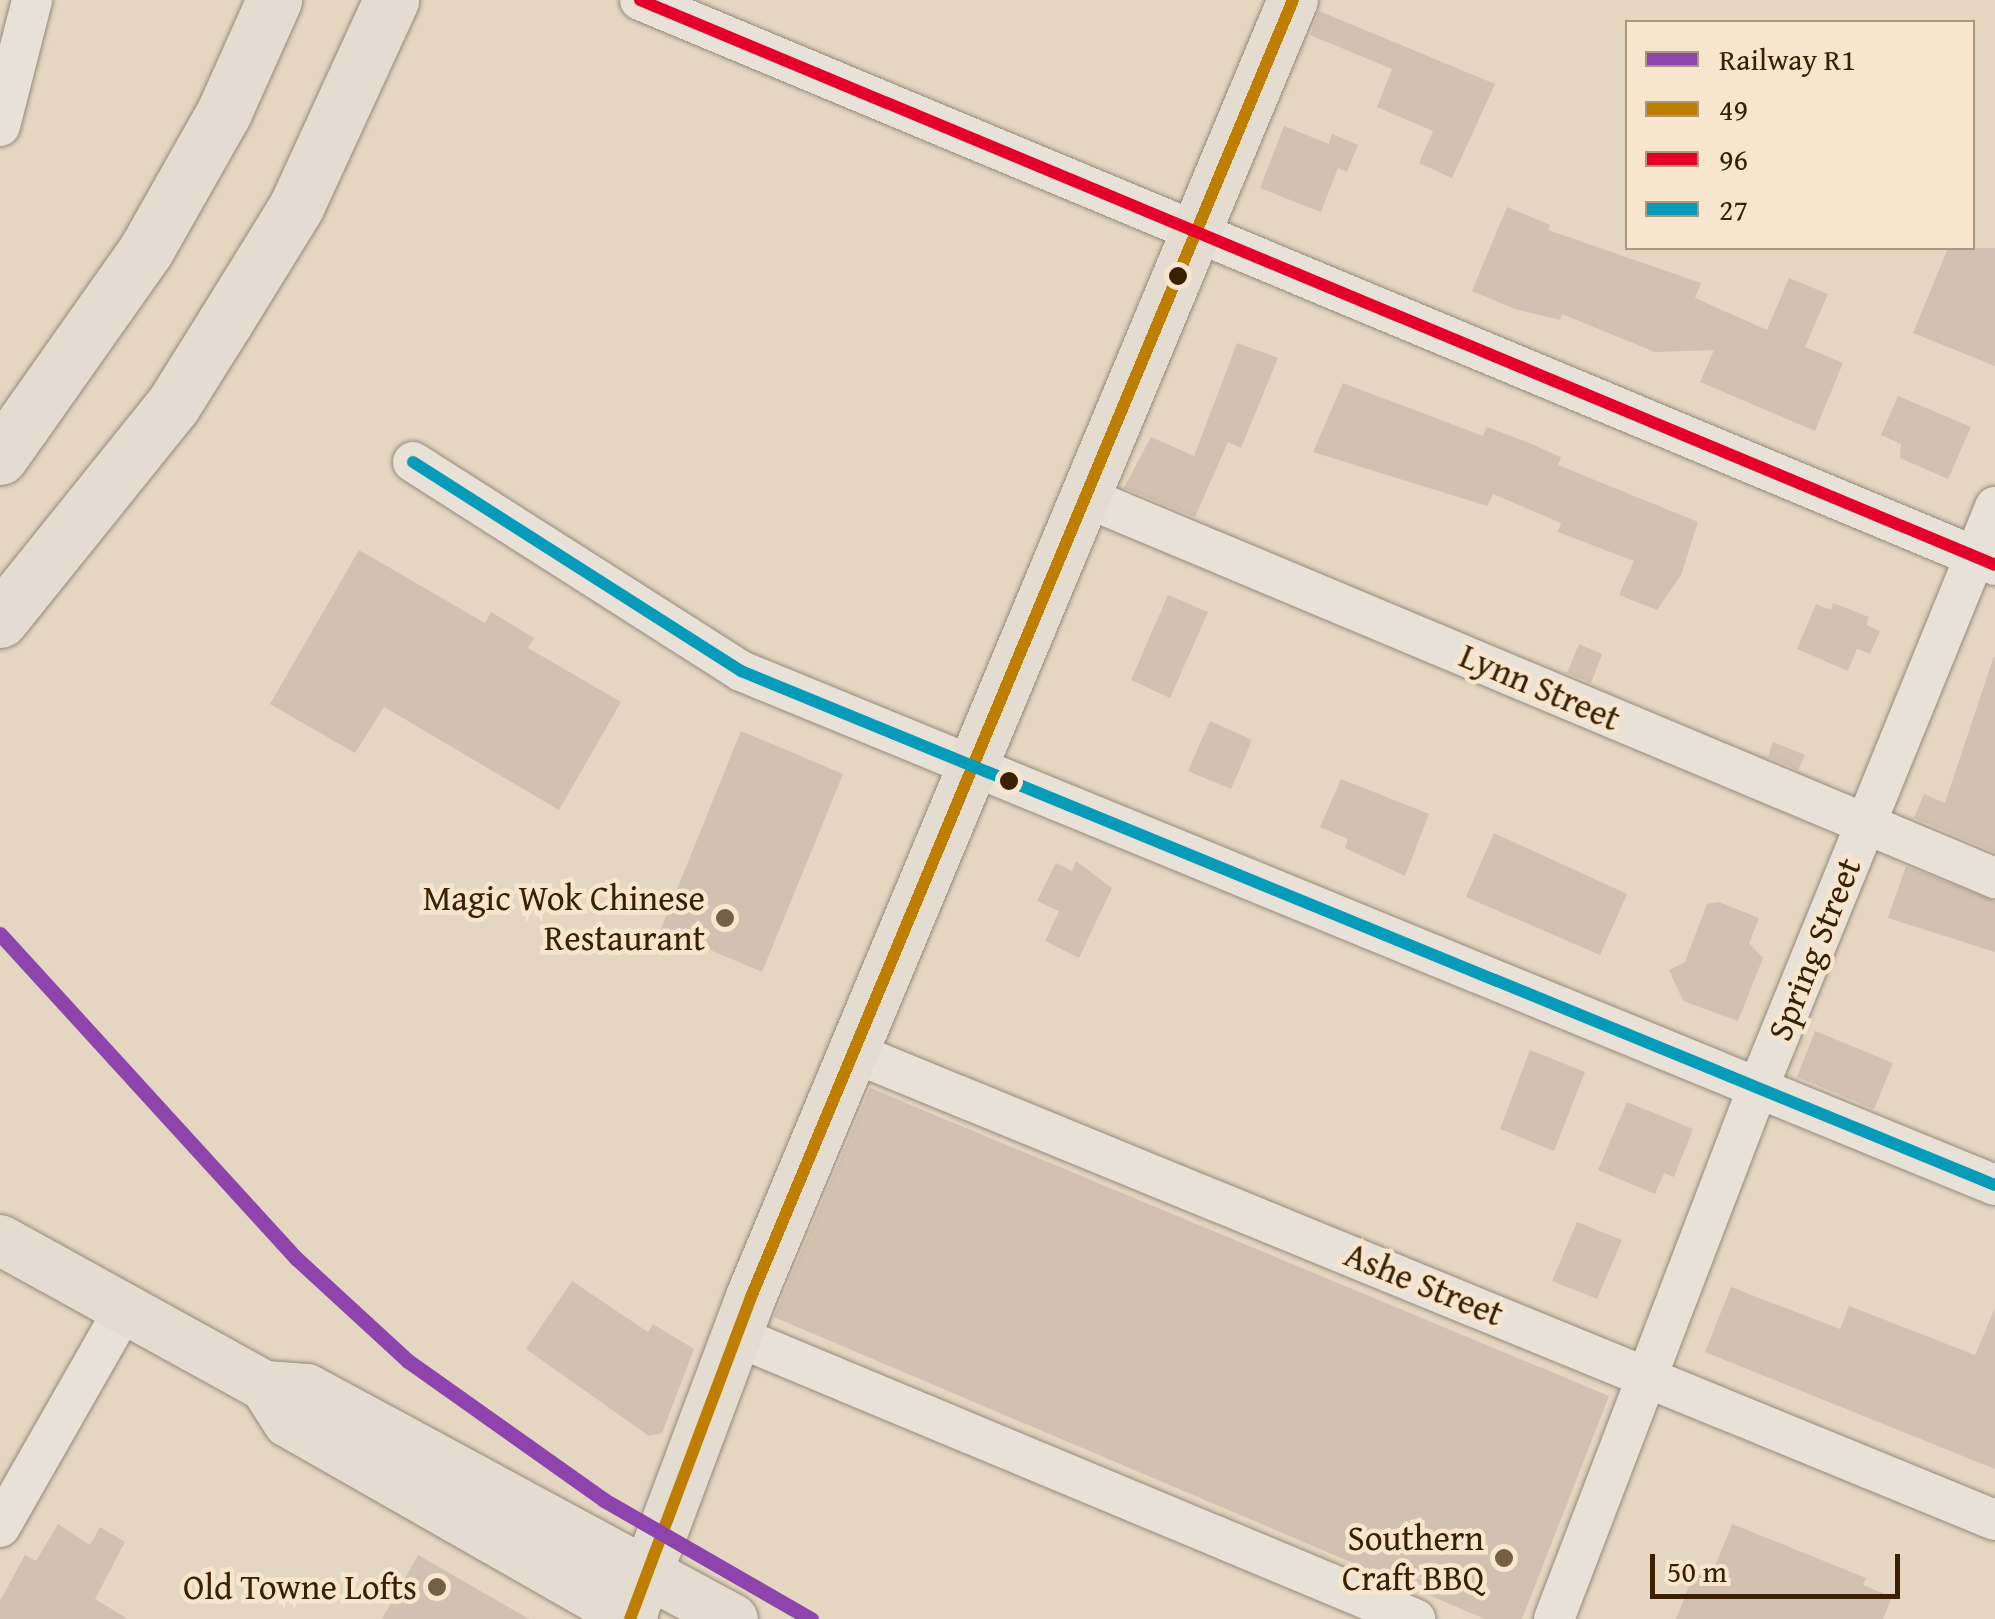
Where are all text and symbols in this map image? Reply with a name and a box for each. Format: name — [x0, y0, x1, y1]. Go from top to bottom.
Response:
legend — [1625, 20, 1975, 250]
text: Railway R1 — [1719, 37, 1856, 81]
text: 49 — [1719, 87, 1748, 131]
text: 96 — [1719, 137, 1748, 181]
text: 27 — [1719, 187, 1748, 231]
unlabelled marker — [1168, 266, 1188, 286]
street label: Lynn Street — [1454, 634, 1626, 740]
unlabelled marker — [999, 771, 1019, 791]
street label: Spring Street — [1758, 851, 1870, 1047]
place label: Magic Wok Chinese Restaurant — [423, 877, 705, 959]
marker: Magic Wok Chinese Restaurant — [714, 907, 736, 929]
street label: Ashe Street — [1339, 1233, 1509, 1335]
place label: Southern Craft BBQ — [1342, 1517, 1484, 1599]
scale bar — [1655, 1534, 1905, 1596]
marker: Southern Craft BBQ — [1493, 1547, 1515, 1569]
text: 50 m — [1667, 1549, 1727, 1593]
place label: Old Towne Lofts — [183, 1566, 417, 1608]
marker: Old Towne Lofts — [426, 1576, 448, 1598]

